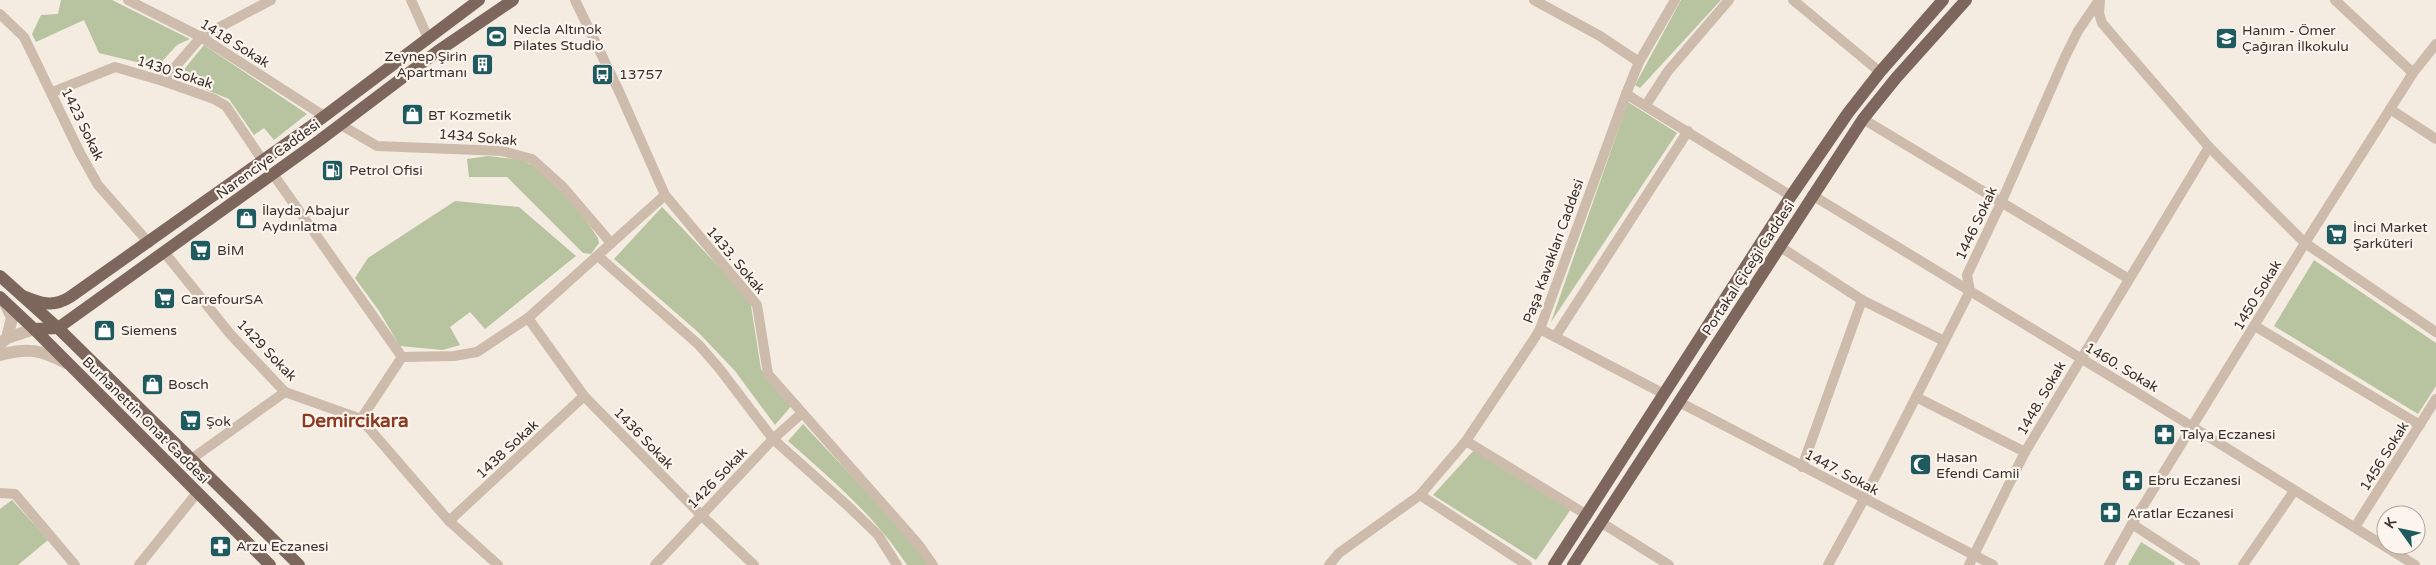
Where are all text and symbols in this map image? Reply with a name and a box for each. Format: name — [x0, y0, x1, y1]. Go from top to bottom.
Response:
street label: 1418 Sokak — [197, 15, 273, 72]
place label: Necla Altınok Pilates Studio — [513, 21, 604, 54]
place label: Hanım - Ömer Çağıran İlkokulu — [2242, 22, 2349, 55]
sports icon: Necla Altınok Pilates Studio — [485, 25, 509, 49]
school or university icon: Hanım - Ömer Çağıran İlkokulu — [2214, 26, 2238, 50]
place label: Zeynep Şirin Apartmanı — [384, 48, 467, 81]
street label: 1430 Sokak — [135, 52, 215, 93]
building icon: Zeynep Şirin Apartmanı — [471, 52, 495, 76]
bus stop icon: 13757 — [591, 62, 615, 86]
place label: 13757 — [619, 66, 663, 83]
street label: 1423 Sokak — [58, 85, 108, 164]
shop icon: BT Kozmetik — [400, 103, 424, 127]
place label: BT Kozmetik — [428, 107, 512, 124]
street label: Narenciye Caddesi — [213, 116, 323, 203]
street label: 1434 Sokak — [438, 126, 518, 149]
fuel station icon: Petrol Ofisi — [321, 158, 345, 182]
place label: Petrol Ofisi — [349, 162, 423, 179]
street label: Paşa Kavakları Caddesi — [1519, 177, 1588, 326]
street label: 1446 Sokak — [1952, 184, 2001, 263]
street label: Portakal Çiceği Caddesi — [1699, 198, 1798, 339]
place label: İlayda Abajur Aydınlatma — [262, 202, 350, 235]
shop icon: İlayda Abajur Aydınlatma — [234, 206, 258, 230]
place label: İnci Market Şarküteri — [2353, 219, 2428, 252]
street label: 1433. Sokak — [703, 223, 769, 298]
supermarket icon: İnci Market Şarküteri — [2325, 223, 2349, 247]
supermarket icon: BİM — [189, 238, 213, 262]
place label: BİM — [217, 242, 244, 259]
street label: 1450 Sokak — [2230, 257, 2285, 333]
supermarket icon: CarrefourSA — [153, 287, 177, 311]
place label: CarrefourSA — [181, 291, 263, 308]
street label: 1429 Sokak — [233, 316, 300, 385]
shop icon: Siemens — [93, 318, 117, 342]
place label: Siemens — [121, 322, 177, 339]
street label: 1460. Sokak — [2082, 339, 2162, 396]
street label: Burhanettin Onat Caddesi — [79, 353, 213, 487]
street label: 1448. Sokak — [2013, 358, 2070, 438]
shop icon: Bosch — [140, 372, 164, 396]
place label: Bosch — [168, 376, 209, 393]
street label: 1436 Sokak — [610, 404, 677, 473]
supermarket icon: Şok — [178, 409, 202, 433]
district label: Demircikara — [301, 410, 409, 432]
place label: Şok — [206, 413, 231, 430]
street label: 1438 Sokak — [473, 416, 542, 482]
street label: 1456 Sokak — [2356, 418, 2413, 494]
pharmacy icon: Talya Eczanesi — [2152, 422, 2176, 446]
place label: Talya Eczanesi — [2180, 426, 2275, 443]
street label: 1426 Sokak — [684, 444, 751, 513]
street label: 1447. Sokak — [1802, 446, 1882, 499]
place label: Hasan Efendi Camii — [1936, 449, 2020, 482]
mosque icon: Hasan Efendi Camii — [1908, 453, 1932, 477]
pharmacy icon: Ebru Eczanesi — [2120, 468, 2144, 492]
place label: Ebru Eczanesi — [2148, 472, 2241, 489]
pharmacy icon: Aratlar Eczanesi — [2099, 501, 2123, 525]
place label: Aratlar Eczanesi — [2127, 505, 2234, 522]
north arrow — [2376, 505, 2426, 555]
text: K — [2381, 514, 2401, 532]
pharmacy icon: Arzu Eczanesi — [208, 534, 232, 558]
place label: Arzu Eczanesi — [236, 538, 329, 555]

